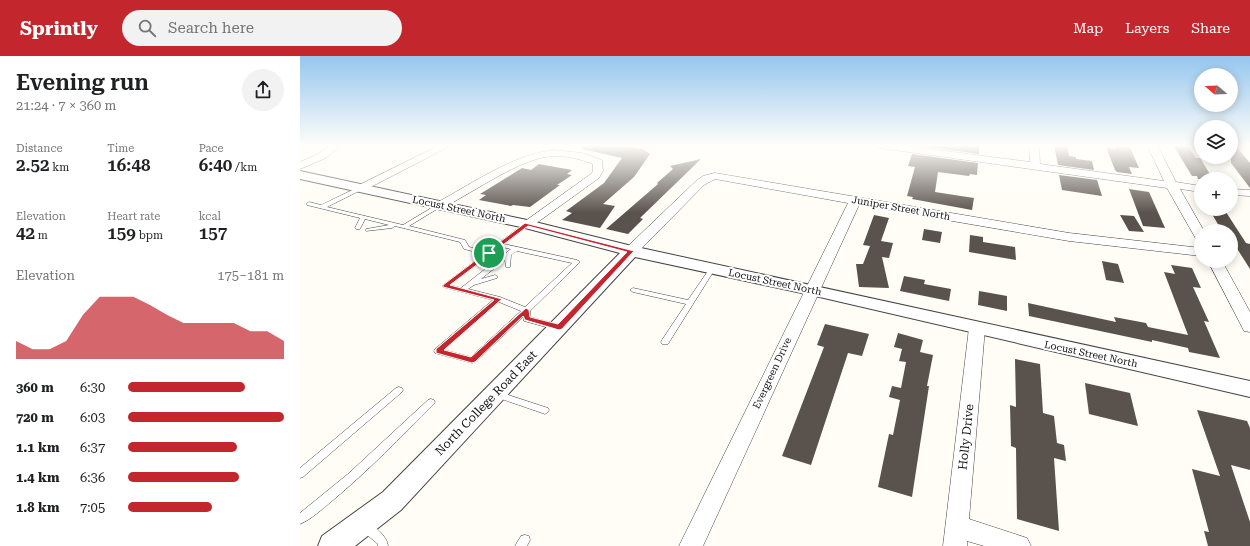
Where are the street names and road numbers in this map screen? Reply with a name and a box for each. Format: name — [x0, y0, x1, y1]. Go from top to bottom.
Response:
street label: Locust Street North — [411, 194, 507, 224]
street label: Juniper Street North — [851, 194, 952, 222]
street label: Locust Street North — [727, 267, 823, 297]
street label: Evergreen Drive — [751, 335, 794, 410]
street label: Locust Street North — [1043, 339, 1139, 369]
street label: North College Road East — [432, 347, 540, 458]
street label: Holly Drive — [956, 403, 976, 471]

